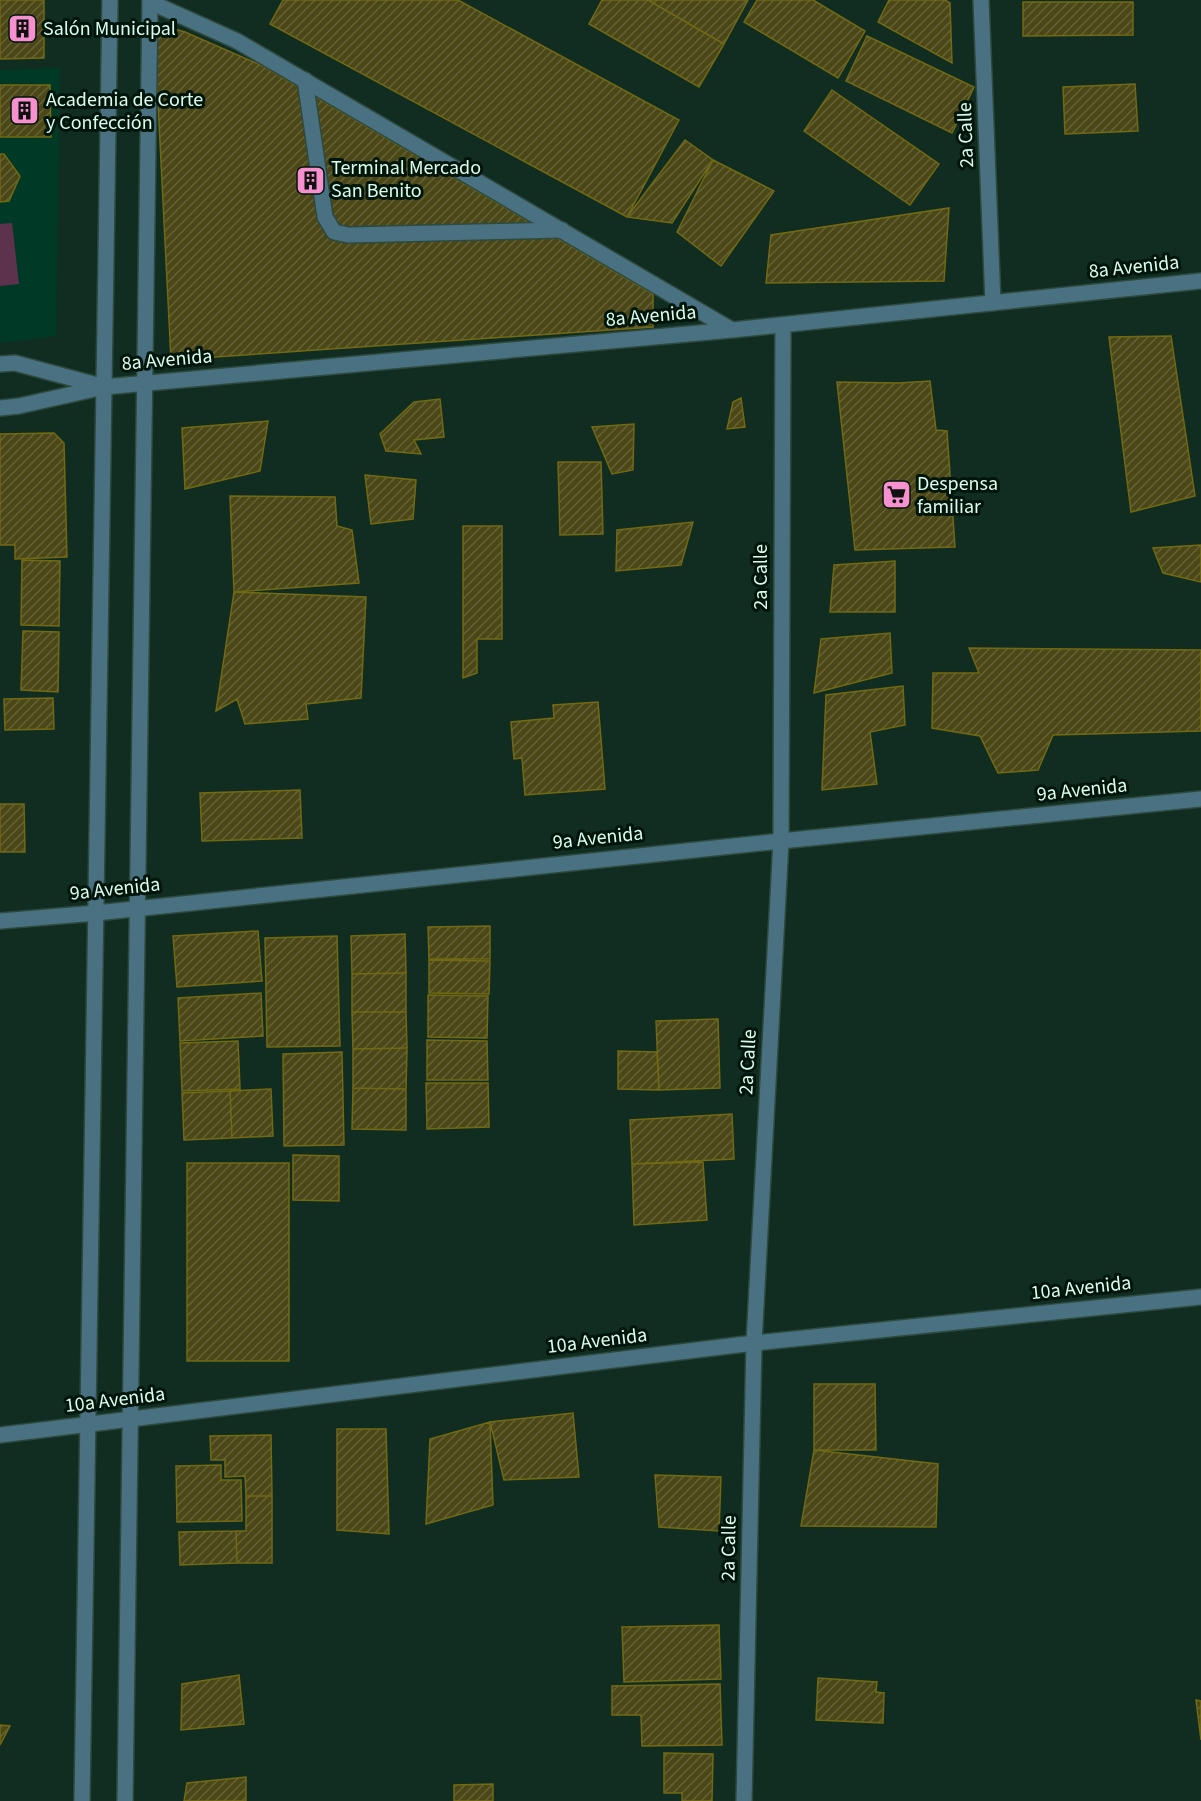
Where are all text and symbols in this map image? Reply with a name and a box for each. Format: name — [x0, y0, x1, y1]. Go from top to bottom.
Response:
building icon: Salón Municipal — [6, 13, 38, 45]
place label: Salón Municipal — [43, 15, 176, 43]
place label: Academia de Corte y Confección — [46, 86, 203, 137]
building icon: Academia de Corte y Confección — [9, 95, 41, 127]
street label: 2a Calle — [951, 102, 981, 168]
place label: Terminal Mercado San Benito — [331, 154, 481, 205]
building icon: Terminal Mercado San Benito — [294, 164, 326, 196]
street label: 8a Avenida — [1087, 248, 1181, 286]
street label: 8a Avenida — [604, 298, 698, 334]
street label: 8a Avenida — [120, 342, 214, 378]
place label: Despensa familiar — [917, 470, 998, 521]
supermarket icon: Despensa familiar — [880, 479, 912, 511]
street label: 2a Calle — [747, 544, 775, 610]
street label: 9a Avenida — [1035, 771, 1129, 809]
street label: 9a Avenida — [551, 819, 645, 857]
street label: 9a Avenida — [68, 870, 162, 908]
street label: 2a Calle — [732, 1028, 764, 1096]
street label: 10a Avenida — [1029, 1269, 1133, 1307]
street label: 10a Avenida — [545, 1321, 649, 1361]
street label: 10a Avenida — [63, 1380, 167, 1420]
street label: 2a Calle — [714, 1515, 744, 1581]

